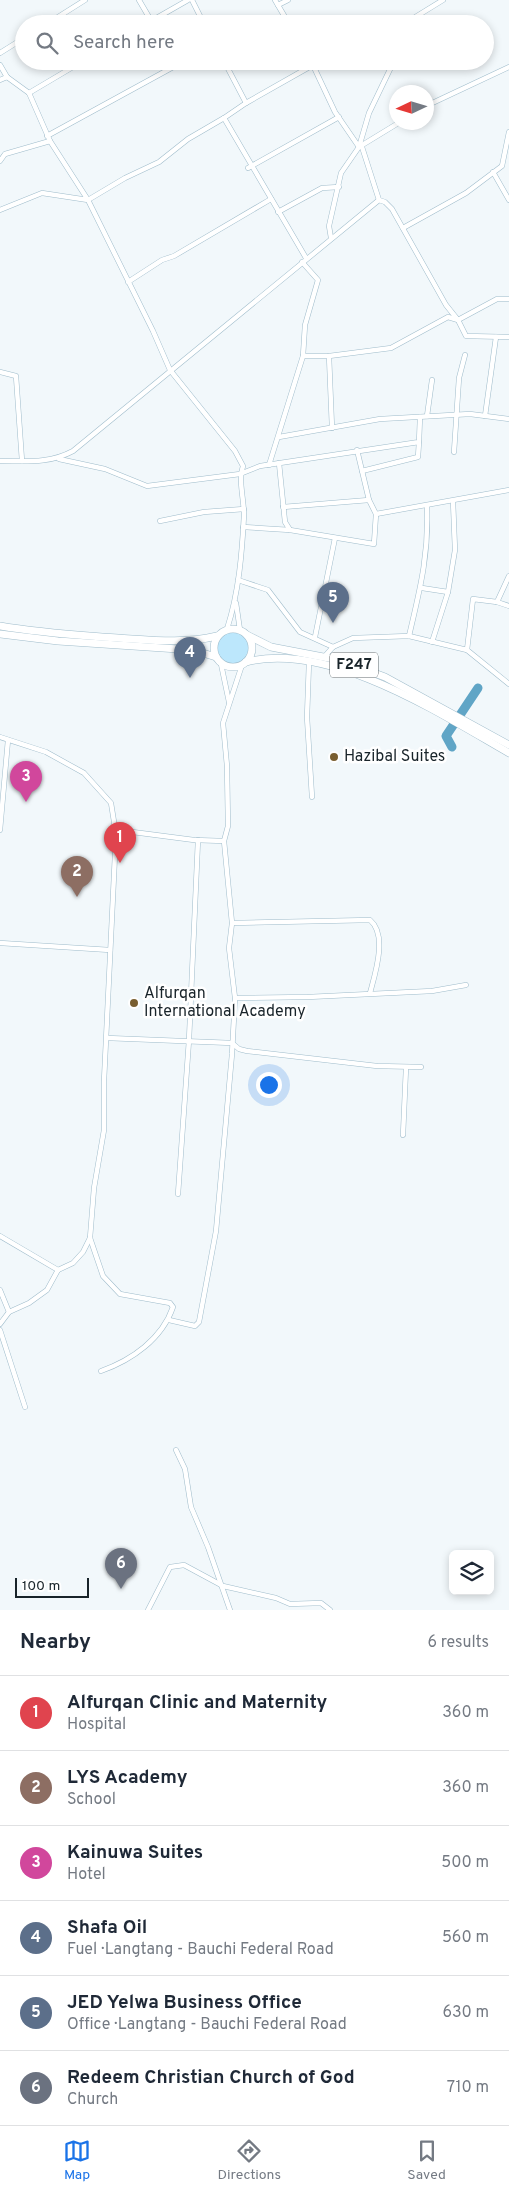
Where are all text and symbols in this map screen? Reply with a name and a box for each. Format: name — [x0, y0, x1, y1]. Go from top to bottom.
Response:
search box — [15, 15, 494, 70]
icon: search — [33, 29, 61, 57]
text: Search here — [73, 31, 175, 55]
north arrow — [389, 85, 434, 130]
pin: 5 — [317, 582, 349, 623]
pin: 4 — [174, 637, 206, 678]
road number: F247 — [330, 652, 378, 678]
place label: Hazibal Suites — [344, 747, 445, 767]
marker: Hazibal Suites — [328, 751, 340, 763]
pin: 3 — [10, 761, 42, 802]
pin: 1 — [104, 822, 136, 863]
pin: 2 — [61, 856, 93, 897]
place label: Alfurqan International Academy — [144, 984, 306, 1022]
marker: Alfurqan International Academy — [128, 997, 140, 1009]
your location — [256, 1072, 282, 1098]
pin: 6 — [105, 1548, 137, 1589]
map controls — [449, 1550, 494, 1595]
button: layers — [449, 1550, 494, 1595]
scale bar — [15, 1575, 89, 1598]
text: 100 m — [22, 1578, 60, 1595]
text: Nearby — [20, 1629, 91, 1656]
text: 6 results — [427, 1633, 489, 1653]
text: Alfurqan Clinic and Maternity — [67, 1691, 327, 1715]
text: 1 — [33, 1703, 39, 1723]
text: 360 m — [442, 1703, 489, 1723]
text: Hospital — [67, 1715, 126, 1735]
text: LYS Academy — [67, 1766, 188, 1790]
text: 2 — [31, 1778, 41, 1798]
text: 360 m — [442, 1778, 489, 1798]
text: School — [67, 1790, 116, 1810]
text: Kainuwa Suites — [67, 1841, 203, 1865]
text: 3 — [31, 1853, 41, 1873]
text: 500 m — [441, 1853, 489, 1873]
text: Hotel — [67, 1865, 106, 1885]
text: Shafa Oil — [67, 1916, 147, 1940]
text: 4 — [31, 1928, 41, 1948]
text: 560 m — [442, 1928, 489, 1948]
text: Fuel · Langtang - Bauchi Federal Road — [67, 1940, 334, 1960]
text: JED Yelwa Business Office — [67, 1991, 302, 2015]
text: 5 — [31, 2003, 41, 2023]
text: 630 m — [442, 2003, 489, 2023]
text: Office · Langtang - Bauchi Federal Road — [67, 2015, 347, 2035]
text: Redeem Christian Church of God — [67, 2066, 355, 2090]
text: 6 — [31, 2078, 41, 2098]
text: 710 m — [447, 2078, 489, 2098]
text: Church — [67, 2090, 118, 2110]
tab: Map — [63, 2137, 91, 2184]
tab: Directions — [217, 2137, 281, 2184]
tab: Saved — [407, 2137, 446, 2184]

